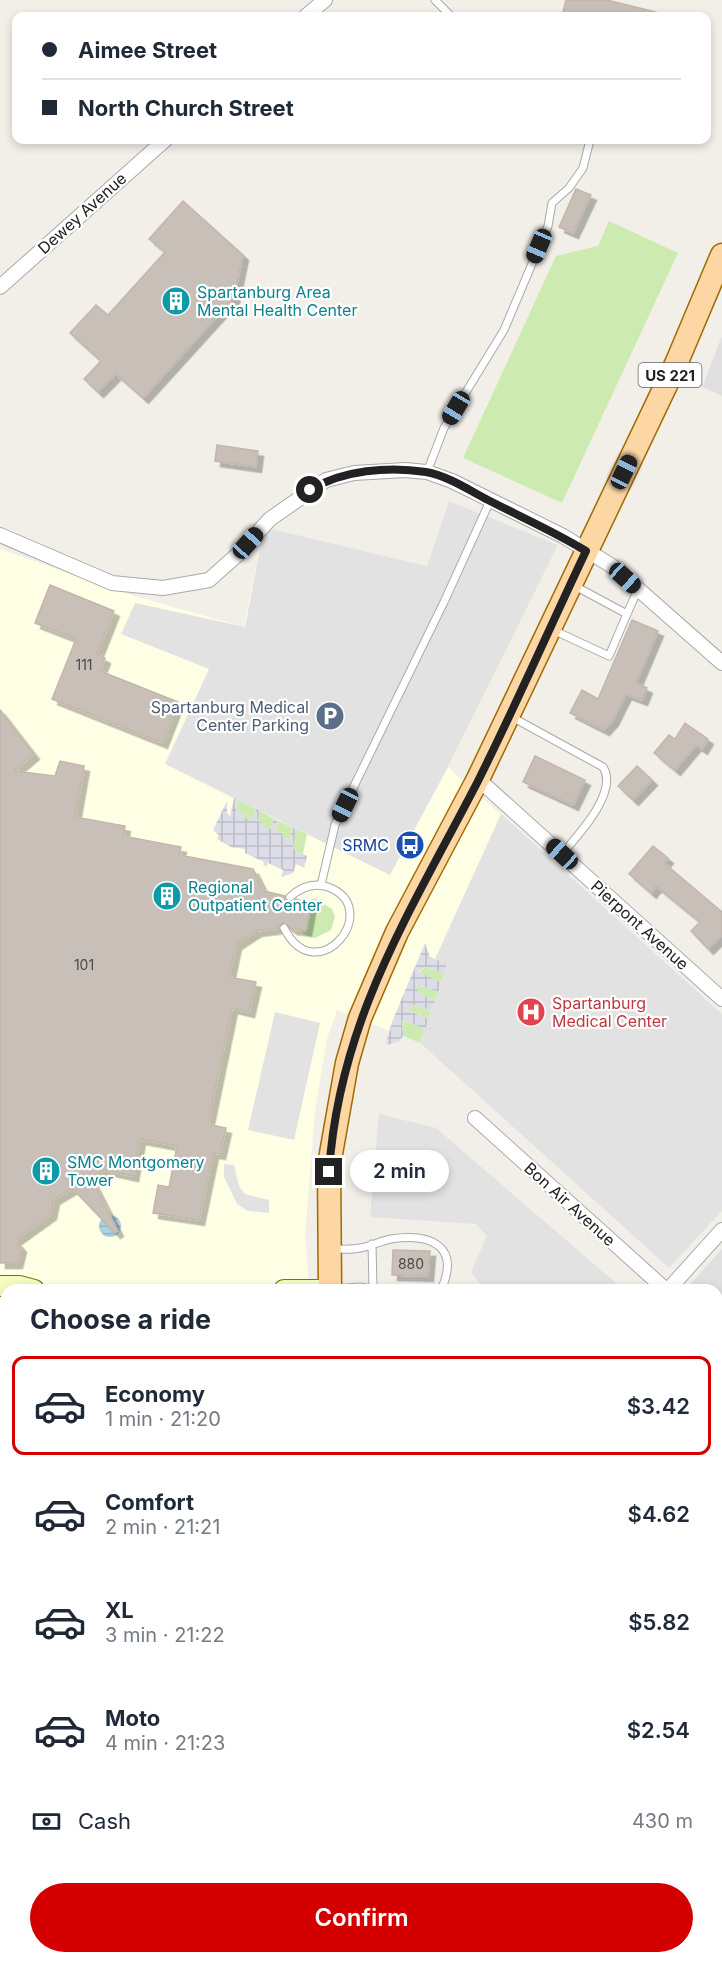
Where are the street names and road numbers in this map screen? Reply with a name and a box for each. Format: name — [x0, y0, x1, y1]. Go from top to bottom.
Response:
street label: Dewey Avenue — [34, 168, 130, 258]
road number: US 221 — [638, 363, 702, 387]
street label: Pierpont Avenue — [587, 876, 693, 974]
street label: Bon Air Avenue — [520, 1158, 620, 1250]

